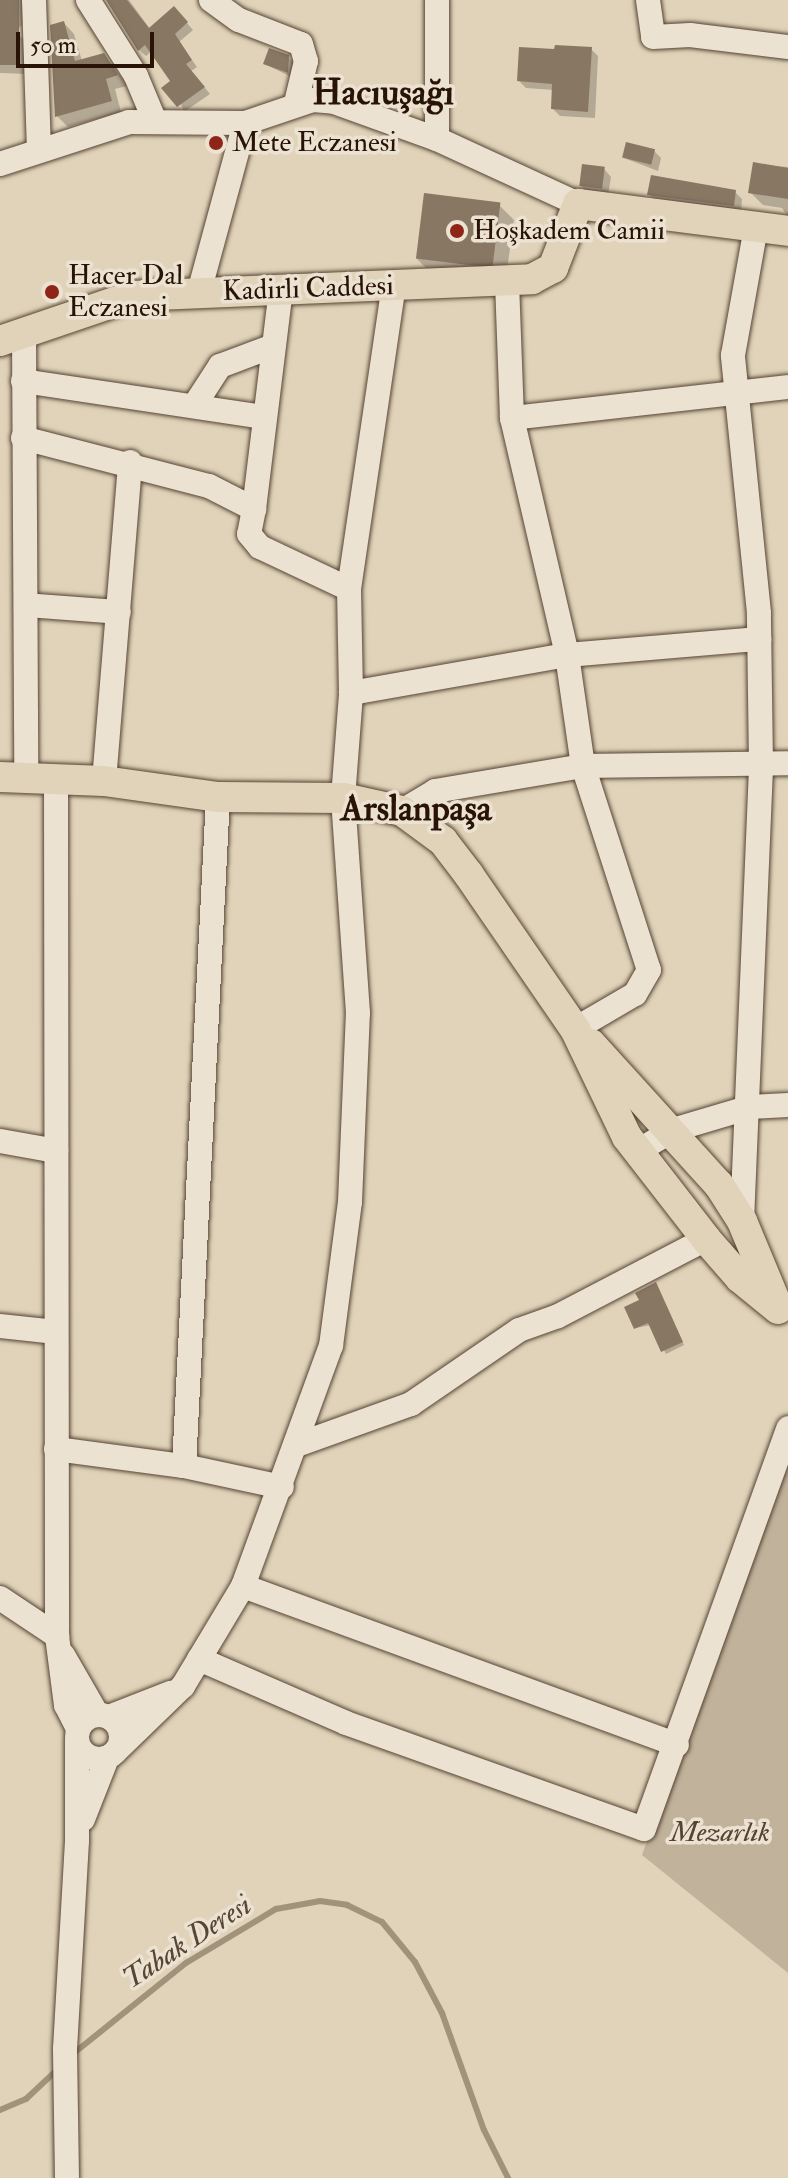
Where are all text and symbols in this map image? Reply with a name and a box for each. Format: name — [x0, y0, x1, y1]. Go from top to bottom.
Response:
scale bar — [20, 16, 158, 66]
text: 50 m — [30, 30, 76, 61]
district label: Hacıuşağı — [312, 71, 454, 115]
place label: Mete Eczanesi — [232, 126, 397, 160]
marker: Mete Eczanesi — [207, 134, 225, 152]
place label: Hoşkadem Camii — [473, 214, 665, 248]
marker: Hoşkadem Camii — [448, 222, 466, 240]
place label: Hacer Dal Eczanesi — [68, 259, 183, 325]
street label: Kadirli Caddesi — [222, 269, 394, 309]
marker: Hacer Dal Eczanesi — [43, 283, 61, 301]
district label: Arslanpaşa — [340, 787, 492, 831]
park label: Mezarlık — [670, 1816, 770, 1850]
water label: Tabak Deresi — [116, 1887, 258, 1997]

